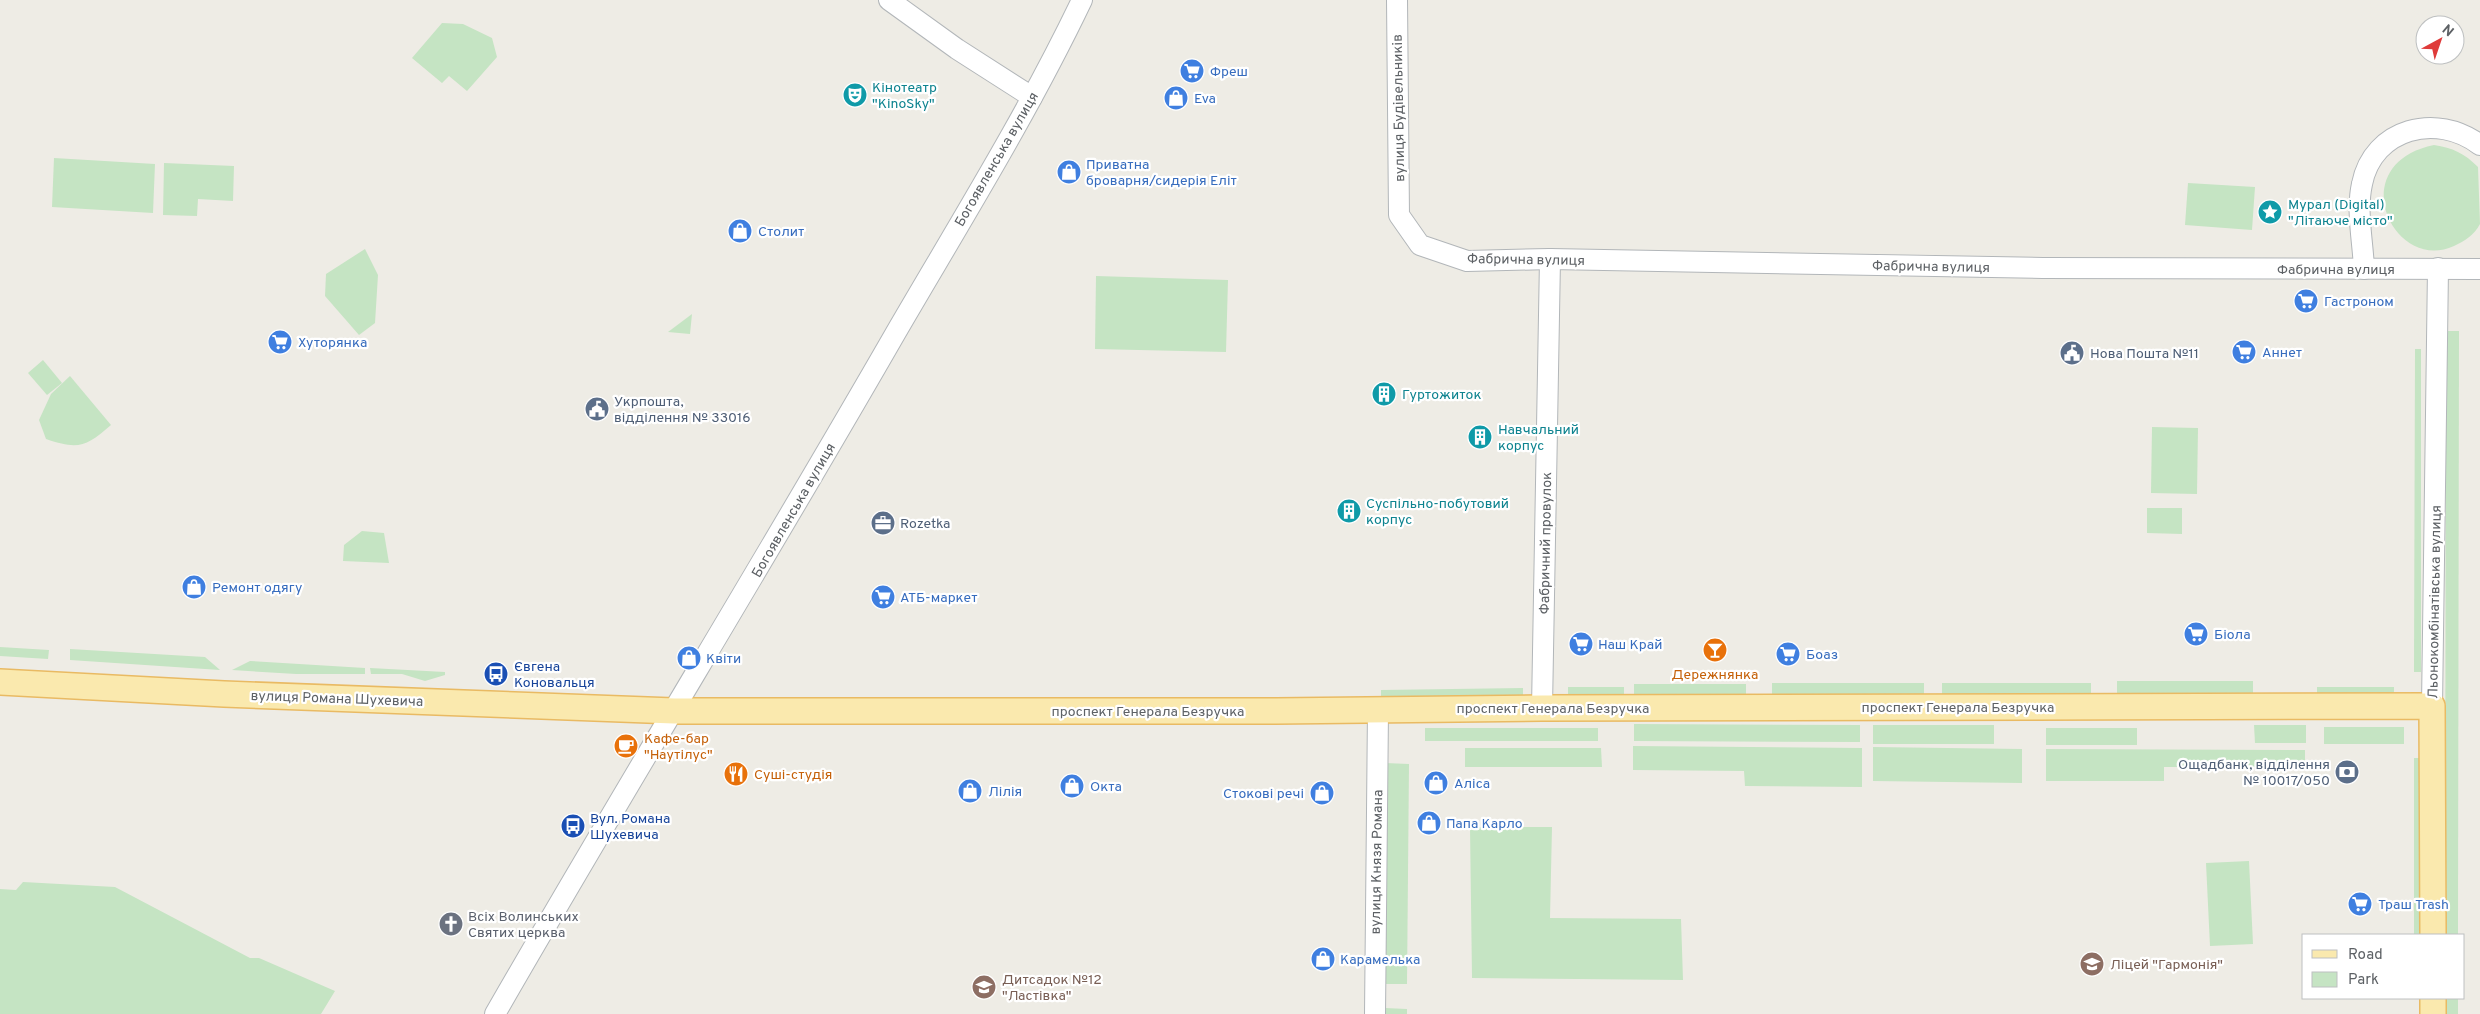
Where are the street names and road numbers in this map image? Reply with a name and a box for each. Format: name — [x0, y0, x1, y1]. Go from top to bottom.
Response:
street label: вулиця Будівельників — [1390, 34, 1409, 182]
street label: Богоявленська вулиця — [952, 89, 1043, 230]
street label: Фабрична вулиця — [1467, 251, 1585, 270]
street label: Фабрична вулиця — [1872, 258, 1990, 277]
street label: Фабрична вулиця — [2277, 262, 2395, 279]
street label: Богоявленська вулиця — [749, 440, 840, 581]
street label: Фабричний провулок — [1537, 472, 1556, 614]
street label: Льонокомбінатівська вулиця — [2425, 505, 2446, 699]
street label: вулиця Романа Шухевича — [250, 688, 424, 711]
street label: проспект Генерала Безручка — [1862, 700, 2054, 717]
street label: проспект Генерала Безручка — [1457, 701, 1649, 718]
street label: проспект Генерала Безручка — [1052, 704, 1244, 721]
street label: вулиця Князя Романа — [1368, 790, 1387, 935]

